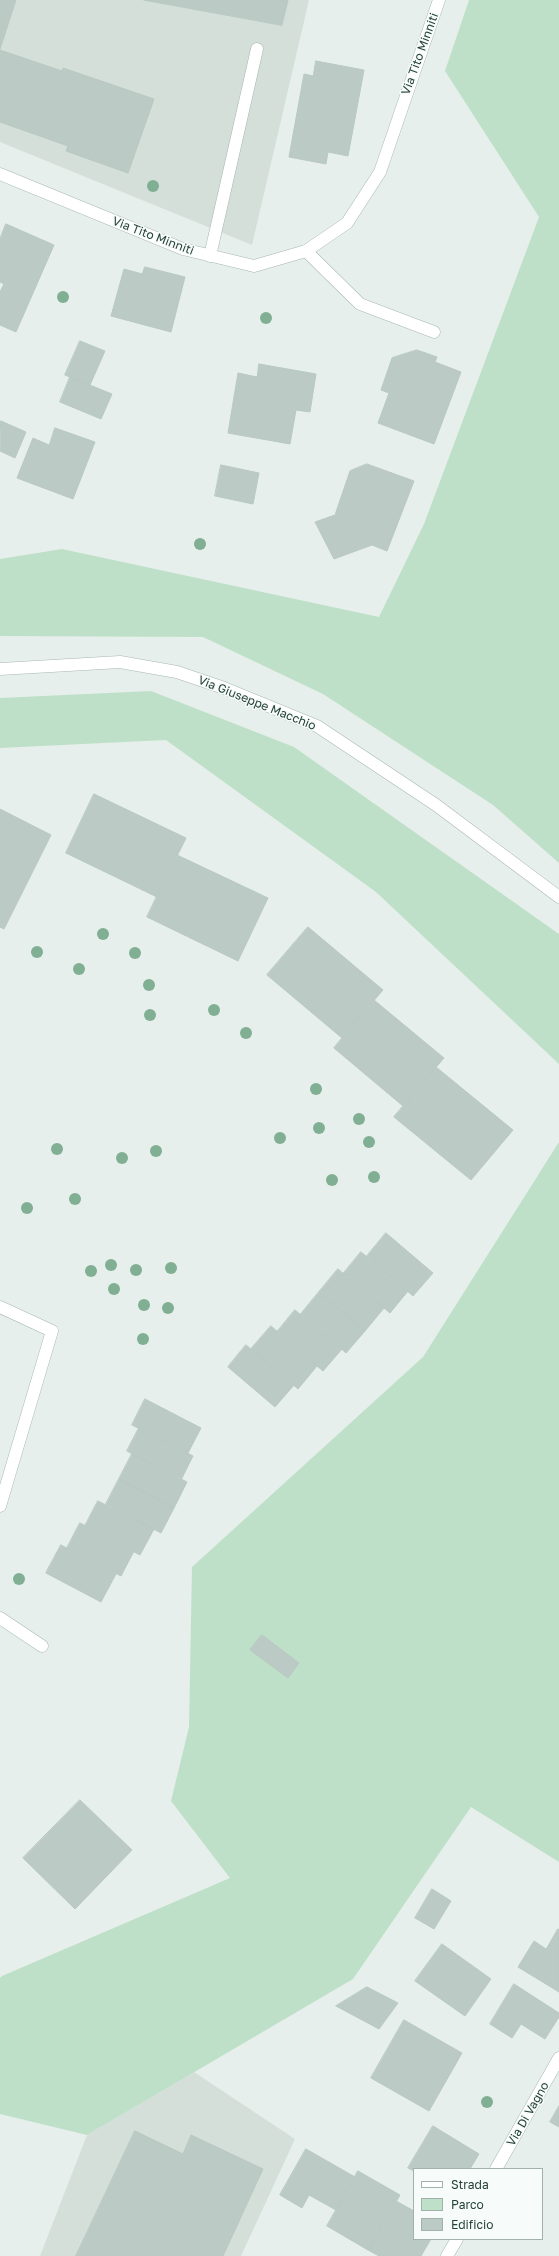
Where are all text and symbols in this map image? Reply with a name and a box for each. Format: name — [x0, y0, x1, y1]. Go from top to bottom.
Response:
street label: Via Tito Minniti — [398, 11, 442, 97]
street label: Via Tito Minniti — [110, 214, 196, 258]
street label: Via Giuseppe Macchio — [196, 673, 318, 733]
street label: Via Di Vagno — [504, 2079, 552, 2149]
legend — [413, 2168, 543, 2240]
text: Strada — [451, 2177, 489, 2192]
text: Parco — [451, 2197, 484, 2212]
text: Edificio — [451, 2217, 493, 2232]

